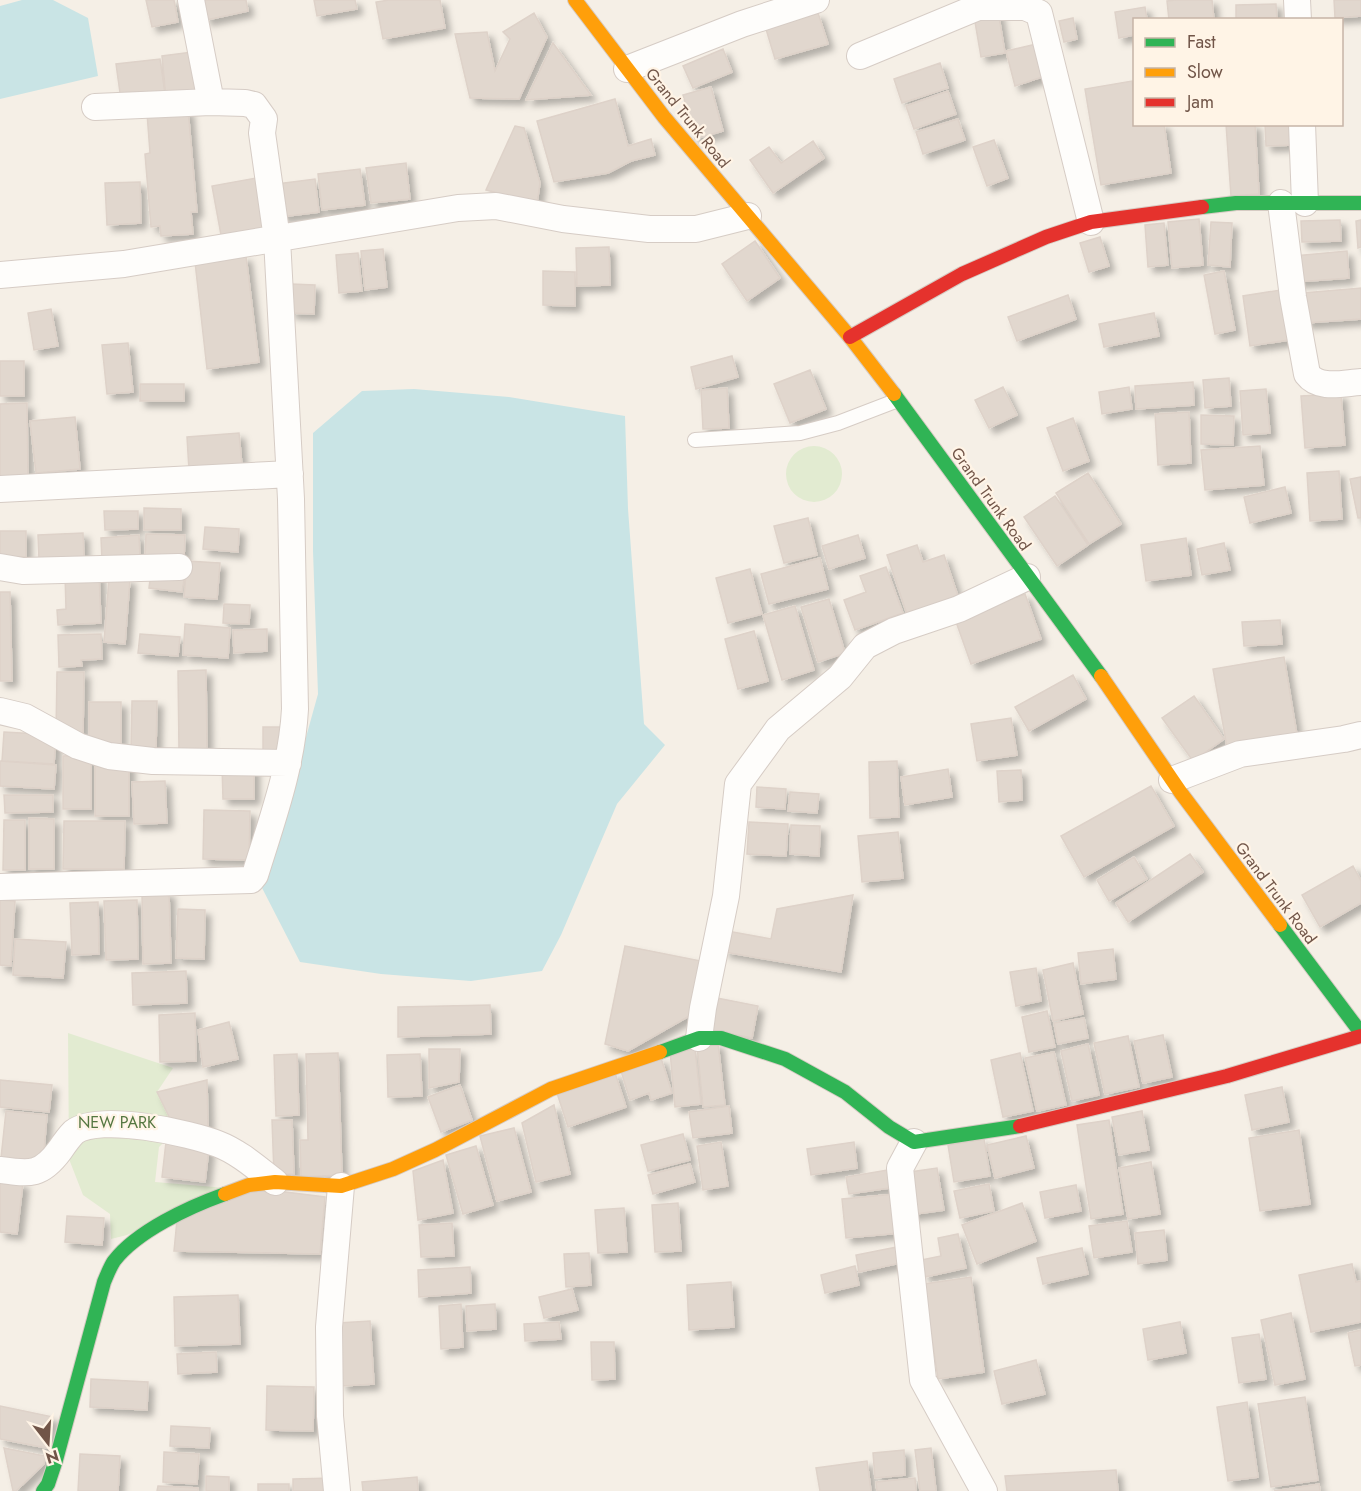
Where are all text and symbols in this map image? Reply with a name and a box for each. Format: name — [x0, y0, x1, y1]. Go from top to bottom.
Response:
legend — [1133, 18, 1343, 126]
text: Fast — [1187, 29, 1216, 55]
text: Slow — [1187, 59, 1224, 85]
street label: Grand Trunk Road — [640, 63, 736, 173]
text: Jam — [1185, 89, 1214, 115]
street label: Grand Trunk Road — [946, 443, 1036, 555]
street label: Grand Trunk Road — [1230, 837, 1322, 949]
park label: NEW PARK — [78, 1111, 156, 1134]
north arrow — [18, 1413, 78, 1473]
text: N — [43, 1444, 62, 1470]

